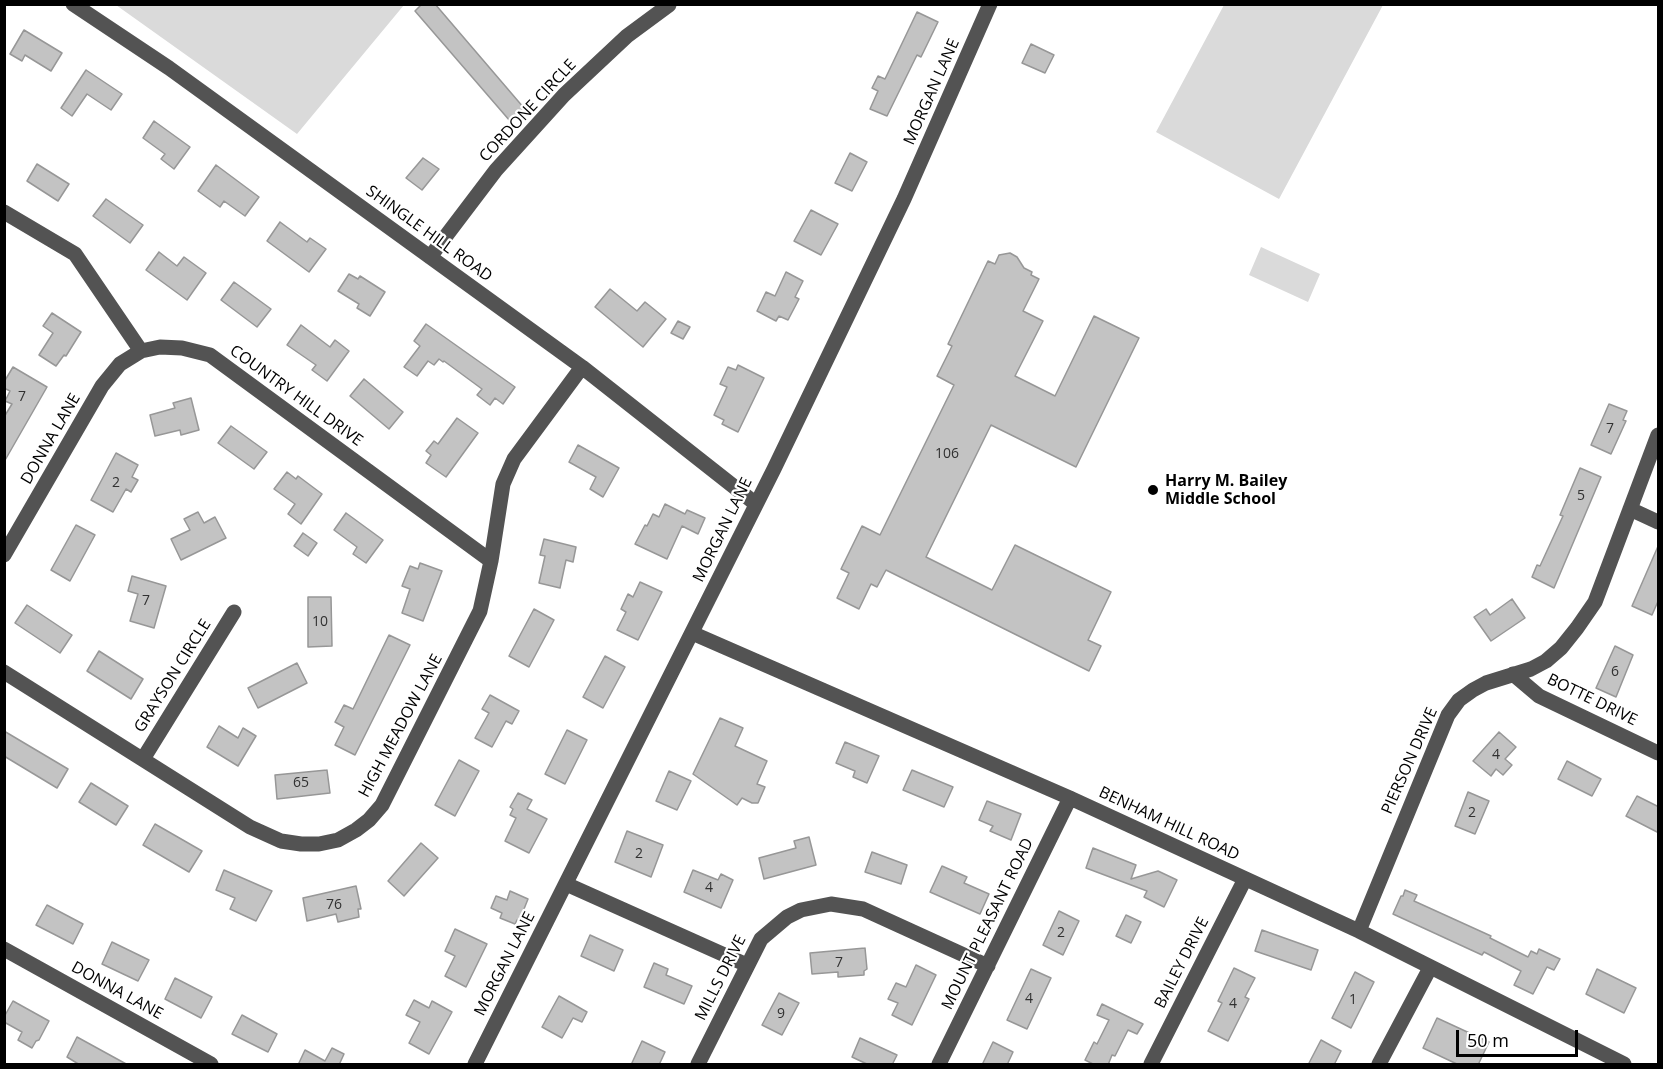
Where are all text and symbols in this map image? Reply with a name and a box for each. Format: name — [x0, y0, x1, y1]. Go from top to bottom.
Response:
street label: MORGAN LANE — [900, 36, 964, 148]
street label: CORDONE CIRCLE — [476, 56, 580, 166]
street label: SHINGLE HILL ROAD — [362, 182, 496, 286]
street label: COUNTRY HILL DRIVE — [226, 341, 366, 451]
house number: 7 — [18, 389, 26, 405]
street label: DONNA LANE — [17, 390, 85, 488]
house number: 7 — [1606, 421, 1614, 437]
house number: 106 — [935, 446, 959, 462]
place label: Harry M. Bailey Middle School — [1165, 471, 1287, 509]
house number: 2 — [112, 475, 120, 491]
street label: MORGAN LANE — [689, 475, 757, 585]
marker: Harry M. Bailey Middle School — [1146, 483, 1160, 497]
house number: 5 — [1577, 488, 1585, 504]
house number: 7 — [142, 593, 150, 609]
house number: 10 — [312, 614, 328, 630]
street label: GRAYSON CIRCLE — [130, 616, 216, 736]
street label: HIGH MEADOW LANE — [355, 651, 447, 801]
house number: 6 — [1611, 664, 1619, 680]
street label: BOTTE DRIVE — [1544, 670, 1640, 730]
street label: PIERSON DRIVE — [1378, 705, 1442, 817]
house number: 4 — [1492, 747, 1500, 763]
house number: 65 — [293, 775, 309, 791]
street label: BENHAM HILL ROAD — [1096, 783, 1242, 865]
house number: 2 — [1468, 805, 1476, 821]
street label: MOUNT PLEASANT ROAD — [938, 835, 1038, 1013]
house number: 2 — [635, 846, 643, 862]
house number: 4 — [705, 880, 713, 896]
house number: 76 — [326, 897, 342, 913]
street label: MORGAN LANE — [471, 909, 539, 1019]
street label: BAILEY DRIVE — [1151, 914, 1213, 1012]
house number: 2 — [1057, 925, 1065, 941]
street label: MILLS DRIVE — [691, 932, 751, 1024]
house number: 7 — [835, 955, 843, 971]
street label: DONNA LANE — [68, 958, 166, 1024]
house number: 4 — [1025, 991, 1033, 1007]
house number: 1 — [1349, 992, 1357, 1008]
house number: 4 — [1229, 996, 1237, 1012]
house number: 9 — [777, 1006, 785, 1022]
scale bar — [1459, 1018, 1580, 1056]
text: 50 m — [1467, 1028, 1509, 1052]

